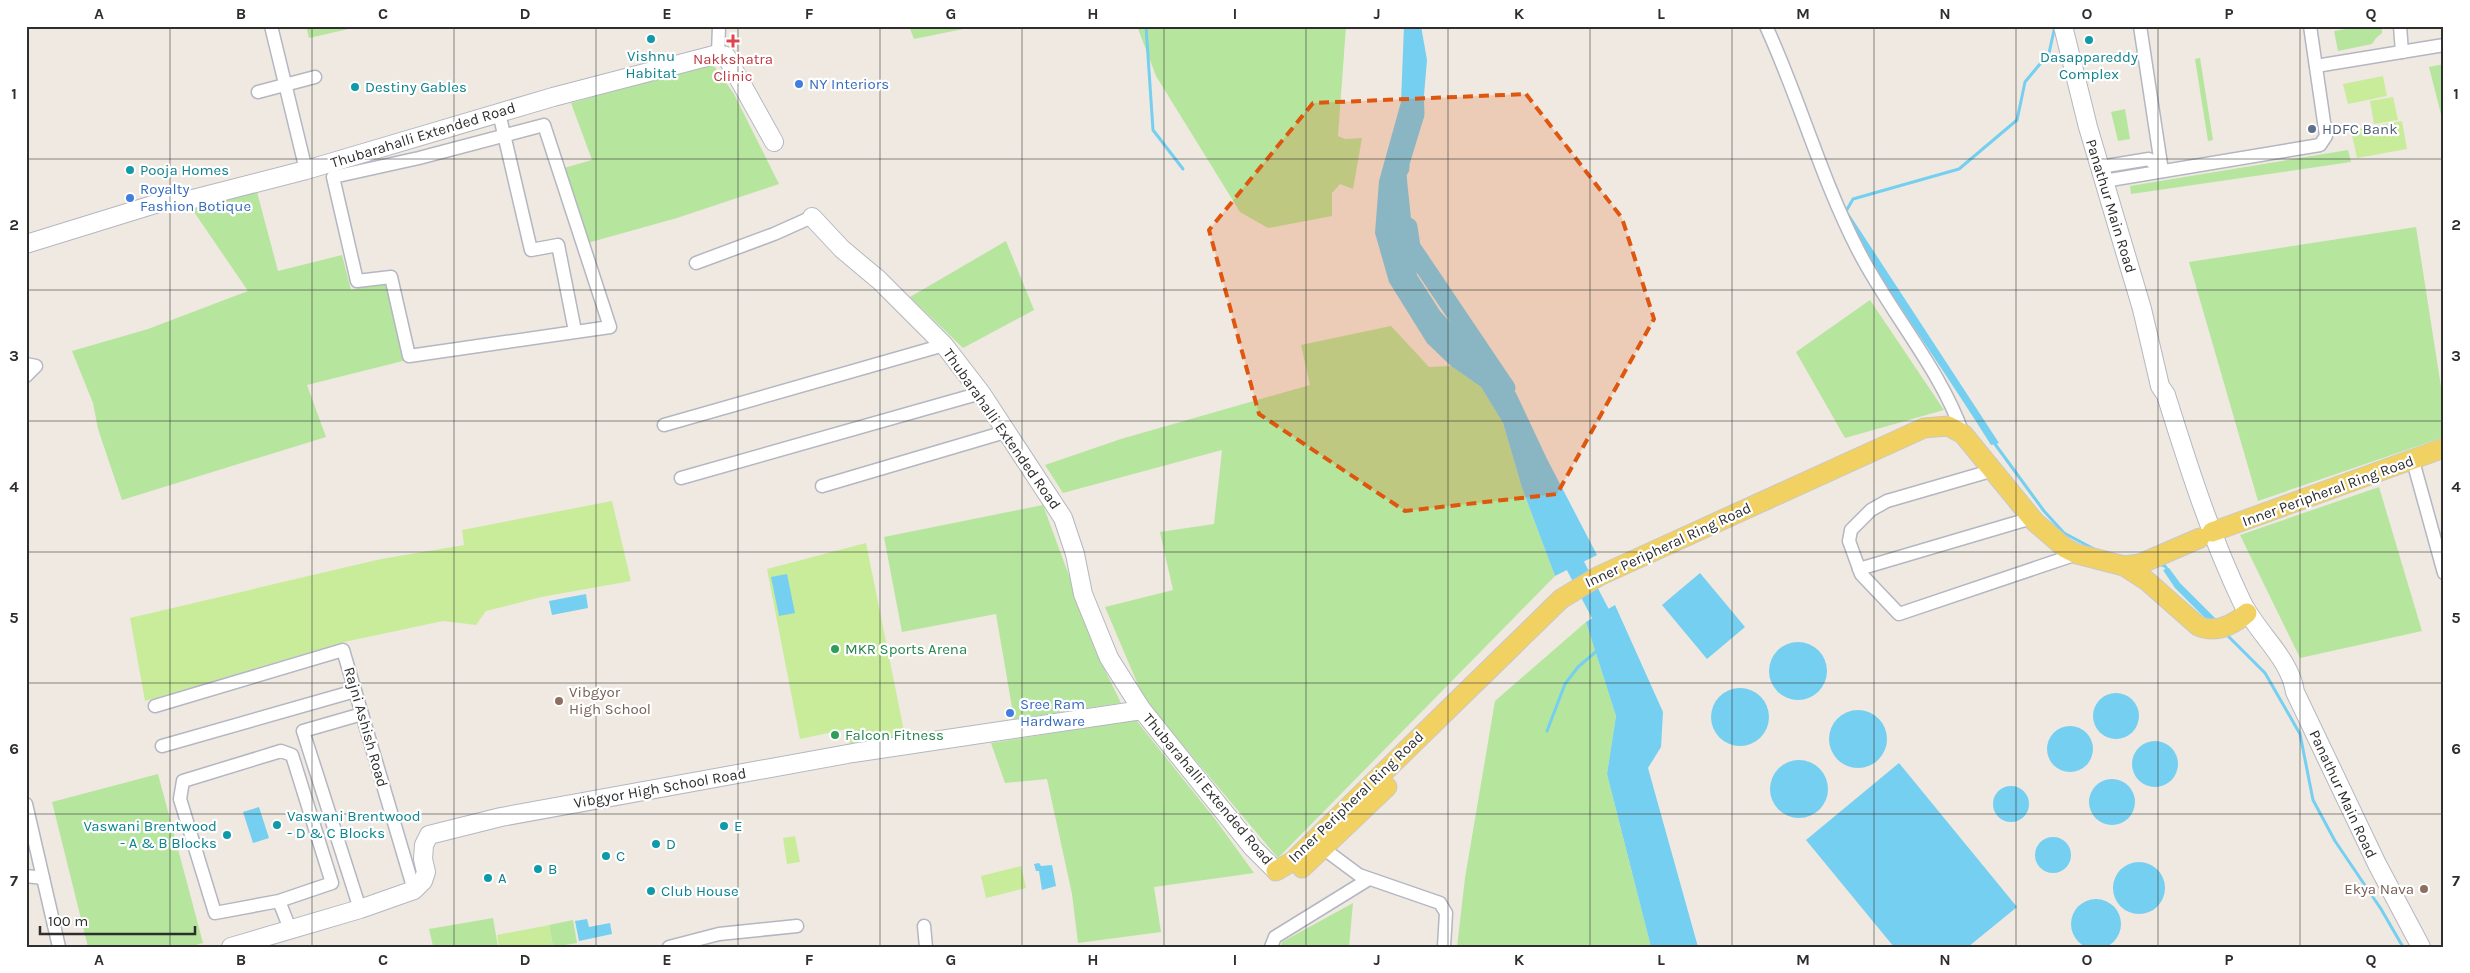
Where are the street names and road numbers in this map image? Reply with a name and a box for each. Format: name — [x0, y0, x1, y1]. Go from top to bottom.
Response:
street label: Thubarahalli Extended Road — [328, 98, 518, 172]
street label: Panathur Main Road — [2082, 137, 2140, 275]
street label: Thubarahalli Extended Road — [939, 345, 1065, 513]
street label: Inner Peripheral Ring Road — [2240, 452, 2416, 530]
street label: Inner Peripheral Ring Road — [1582, 499, 1754, 591]
street label: Rajni Ashish Road — [340, 665, 392, 789]
street label: Thubarahalli Extended Road — [1139, 710, 1277, 868]
street label: Panathur Main Road — [2305, 727, 2381, 861]
street label: Inner Peripheral Ring Road — [1285, 728, 1427, 866]
street label: Vibgyor High School Road — [572, 764, 748, 812]

